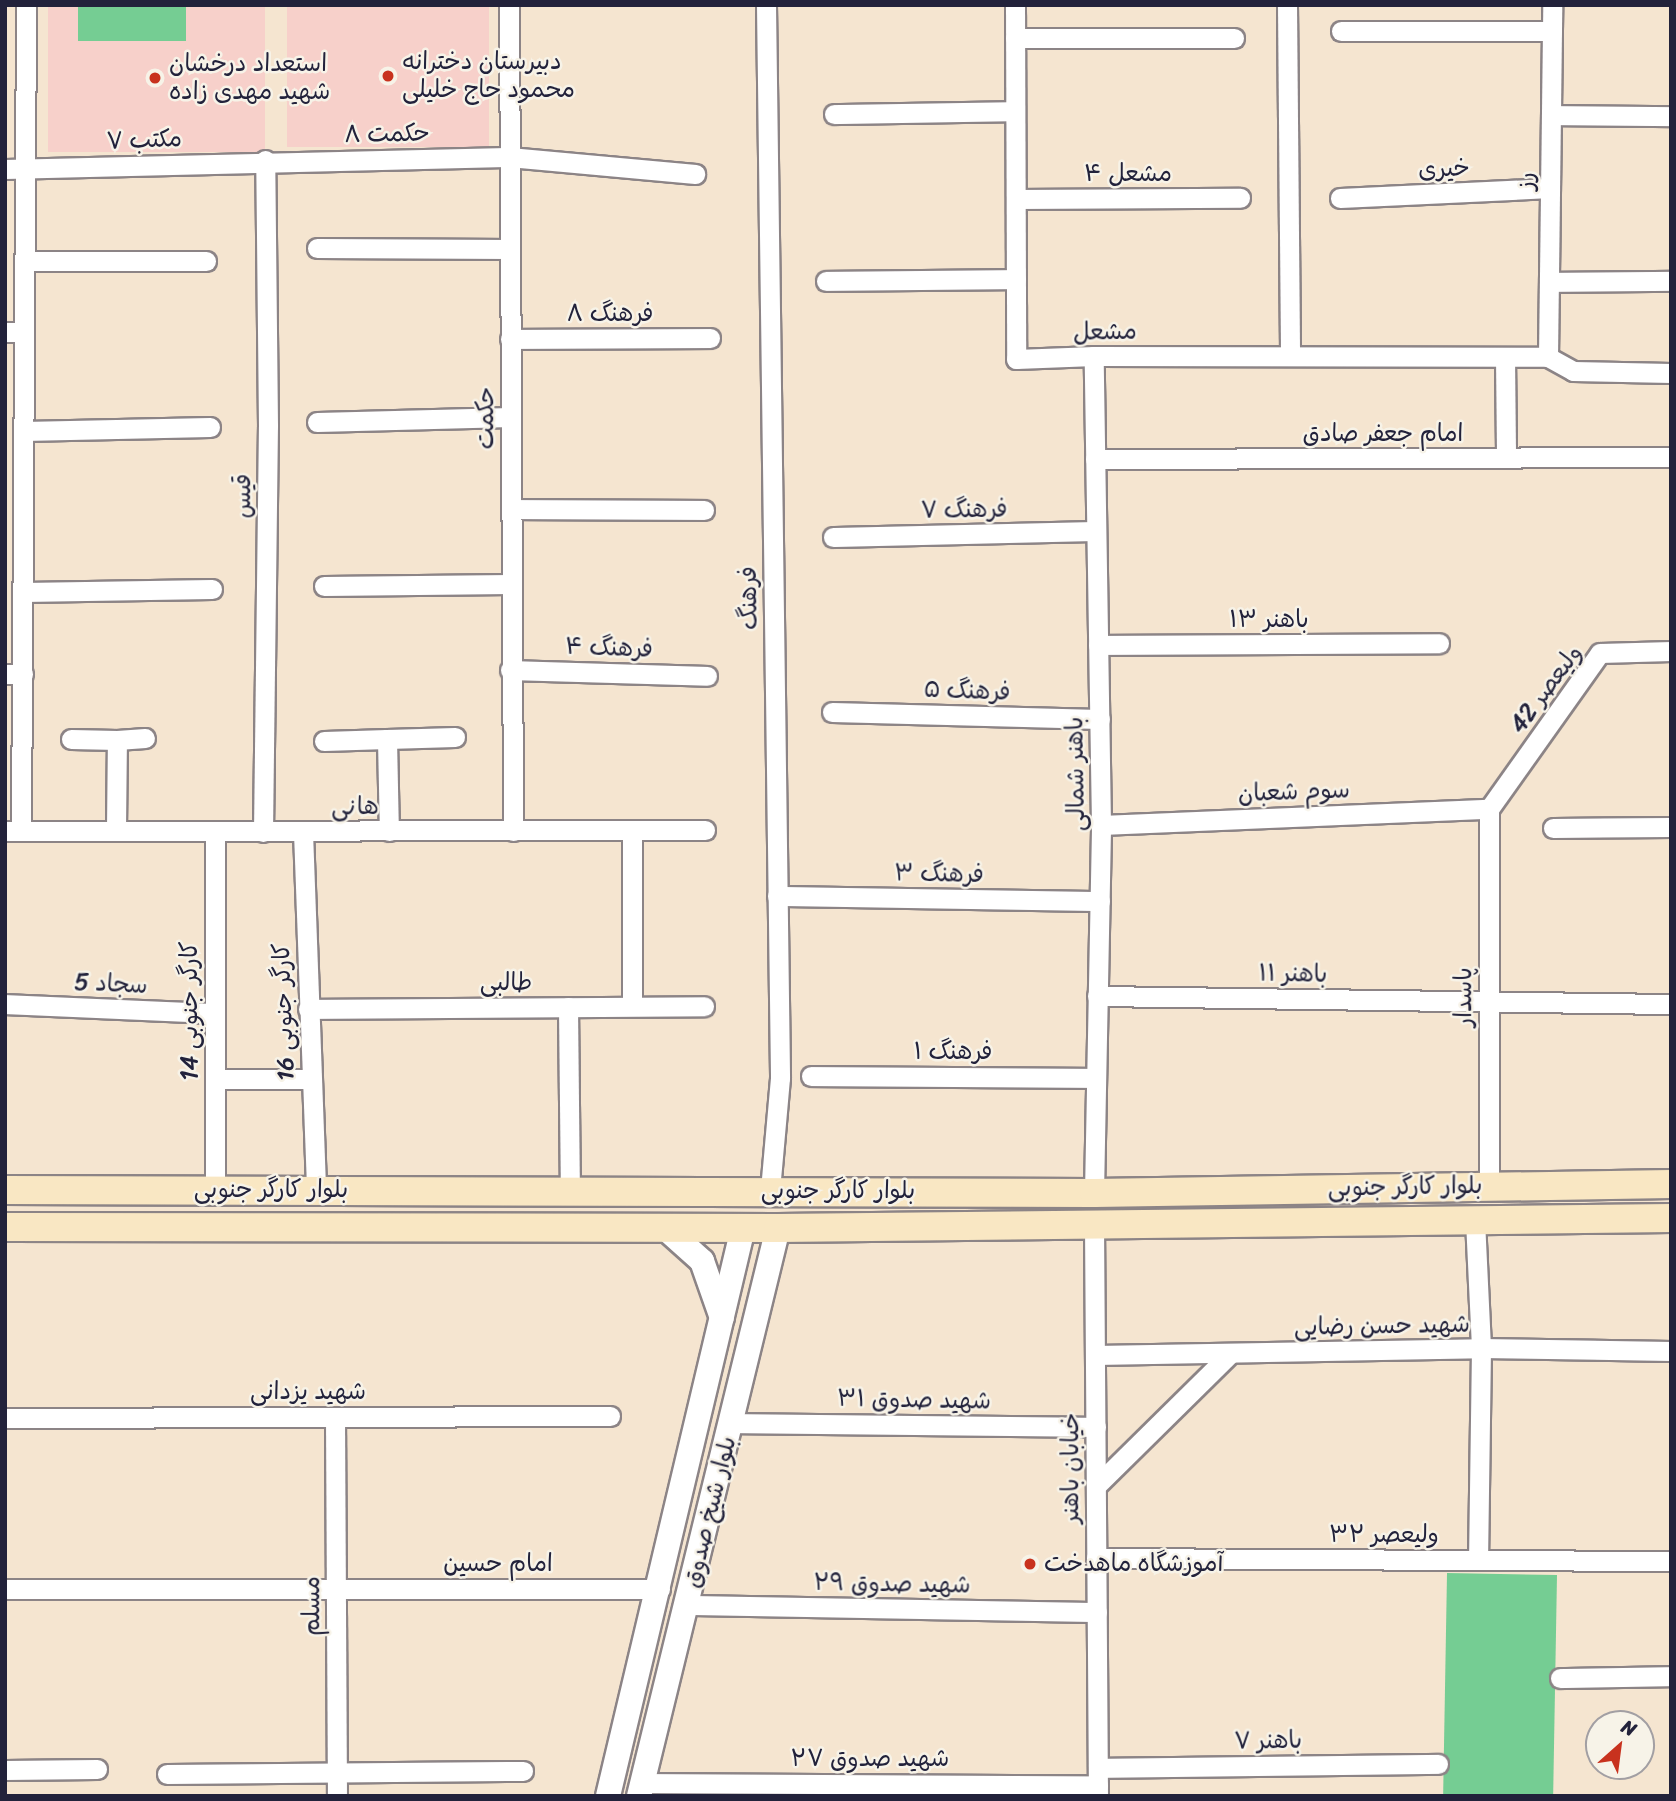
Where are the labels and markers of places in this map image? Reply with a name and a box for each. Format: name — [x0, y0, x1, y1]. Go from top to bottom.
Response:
place label: دبيرستان دخترانه محمود حاج خلیلی — [402, 48, 575, 104]
place label: استعداد درخشان شهید مهدی زاده — [169, 50, 330, 106]
marker: دبيرستان دخترانه محمود حاج خلیلی — [380, 68, 396, 84]
marker: استعداد درخشان شهید مهدی زاده — [147, 70, 163, 86]
place label: آموزشگاه ماهدخت — [1044, 1550, 1223, 1578]
marker: آموزشگاه ماهدخت — [1022, 1556, 1038, 1572]

